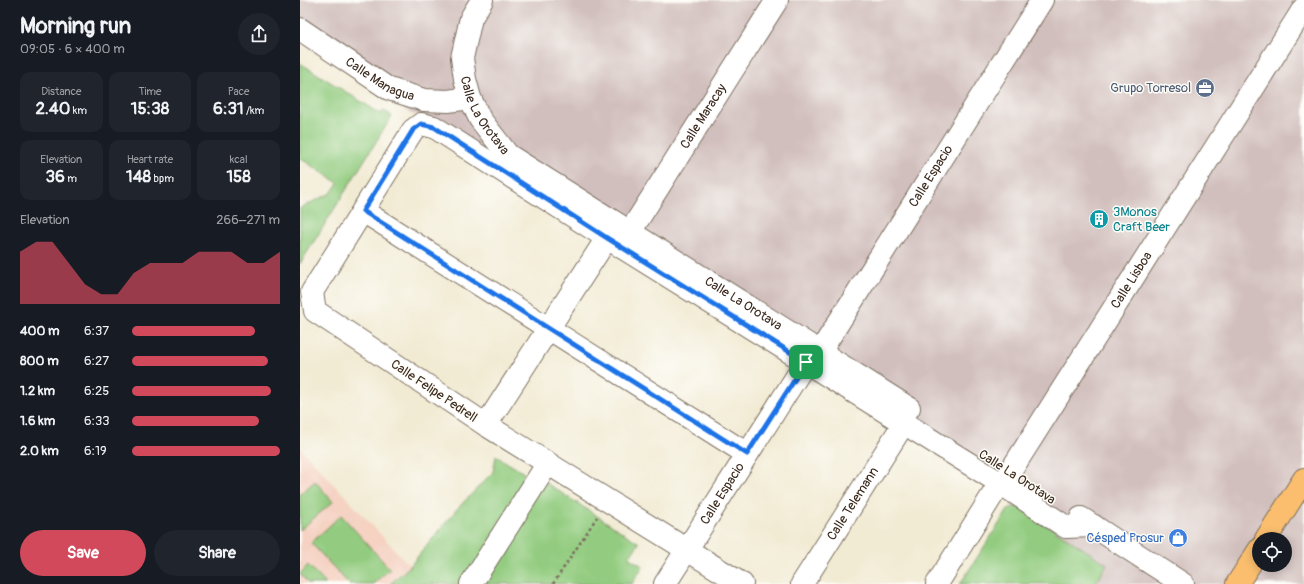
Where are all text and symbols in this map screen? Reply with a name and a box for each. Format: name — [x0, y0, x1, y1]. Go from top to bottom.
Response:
text: Morning run — [20, 12, 131, 40]
button: share — [238, 13, 280, 55]
text: 09:05 · 6 × 400 m — [20, 41, 125, 57]
street label: Calle Managua — [342, 54, 416, 104]
street label: Calle La Orotava — [457, 74, 513, 158]
office icon: Grupo Torresol — [1194, 77, 1216, 99]
street label: Calle Maracay — [677, 80, 730, 152]
place label: Grupo Torresol — [1110, 80, 1191, 96]
text: Distance — [41, 85, 81, 98]
text: Time — [138, 85, 161, 98]
text: Pace — [228, 85, 250, 98]
text: 2.40 — [36, 98, 70, 119]
text: 15:38 — [131, 98, 169, 119]
text: 6:31 — [213, 98, 244, 119]
text: km — [70, 104, 87, 117]
text: /km — [244, 104, 264, 117]
street label: Calle Espacio — [905, 142, 956, 210]
text: Elevation — [40, 153, 82, 166]
text: Heart rate — [127, 153, 173, 166]
text: kcal — [230, 153, 248, 166]
text: 36 — [46, 166, 65, 187]
text: 148 — [126, 166, 151, 187]
text: 158 — [226, 166, 251, 187]
text: m — [65, 172, 77, 185]
text: bpm — [151, 172, 174, 185]
place label: 3Monos Craft Beer — [1113, 204, 1170, 235]
building icon: 3Monos Craft Beer — [1088, 208, 1110, 230]
text: Elevation — [20, 212, 70, 228]
text: 266–271 m — [216, 212, 280, 228]
street label: Calle Lisboa — [1107, 249, 1156, 312]
street label: Calle La Orotava — [702, 273, 785, 334]
text: 400 m — [20, 323, 60, 339]
text: 6:37 — [84, 323, 109, 339]
pin — [789, 345, 823, 379]
icon: arrive — [795, 351, 817, 373]
text: 800 m — [20, 353, 59, 369]
text: 6:27 — [84, 353, 109, 369]
street label: Calle Felipe Pedrell — [388, 356, 480, 426]
text: 1.2 km — [20, 383, 55, 399]
text: 6:25 — [84, 383, 109, 399]
text: 1.6 km — [20, 413, 55, 429]
text: 6:33 — [84, 413, 110, 429]
text: 2.0 km — [20, 443, 59, 459]
text: 6:19 — [84, 443, 107, 459]
street label: Calle La Orotava — [976, 446, 1058, 508]
street label: Calle Espacio — [697, 460, 748, 528]
street label: Calle Telemann — [824, 464, 882, 543]
shop icon: Césped Prosur — [1167, 527, 1189, 549]
button: Save — [20, 530, 146, 576]
button: Share — [154, 530, 280, 576]
place label: Césped Prosur — [1087, 530, 1164, 546]
map controls — [1252, 532, 1292, 572]
button: locate — [1252, 532, 1292, 572]

